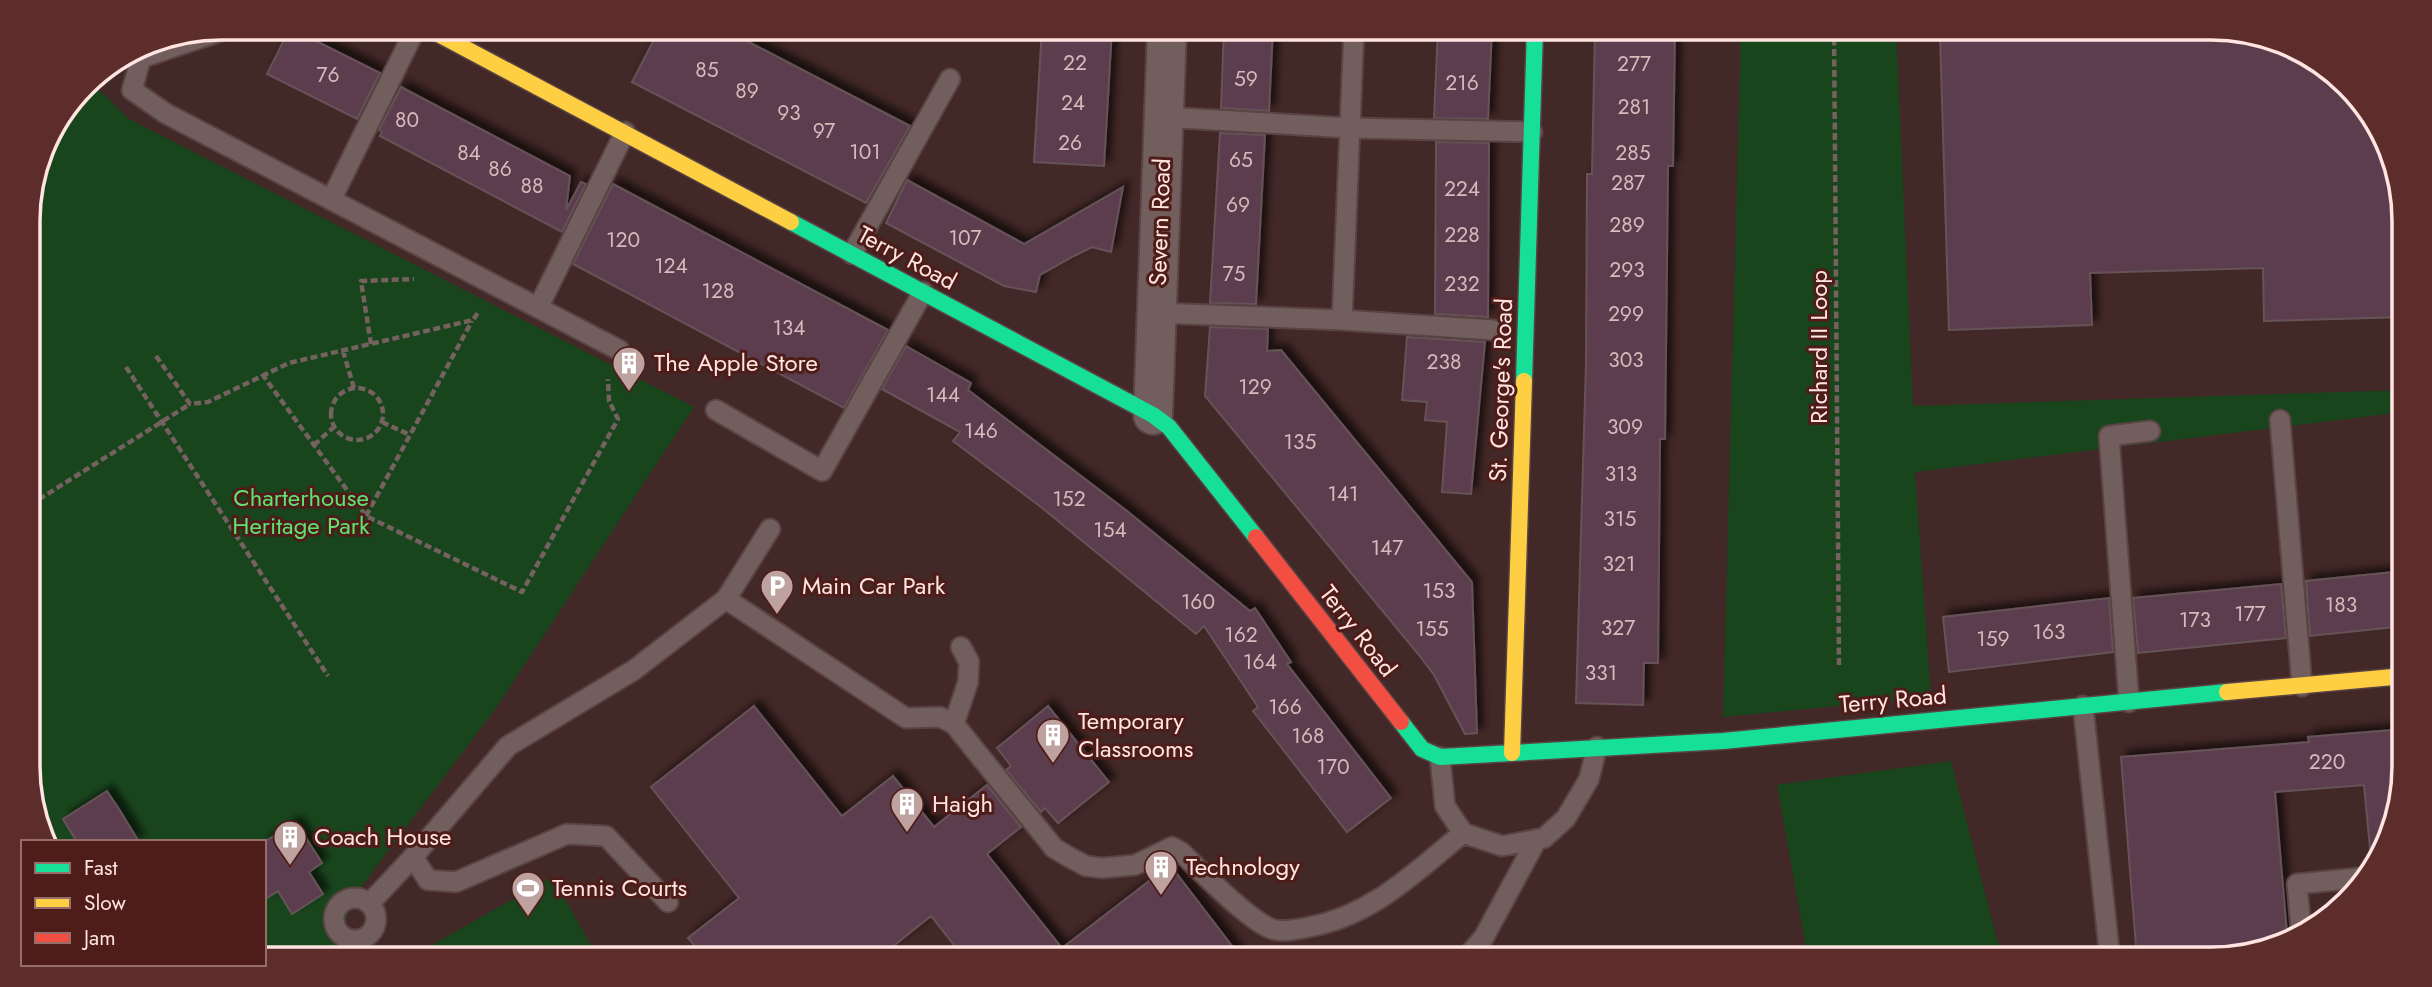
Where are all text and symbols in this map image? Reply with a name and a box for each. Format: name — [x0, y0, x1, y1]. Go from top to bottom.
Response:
house number: 22 — [1063, 48, 1087, 78]
house number: 277 — [1617, 49, 1651, 79]
house number: 85 — [695, 55, 719, 85]
house number: 76 — [316, 60, 340, 90]
house number: 59 — [1234, 64, 1258, 94]
house number: 216 — [1445, 68, 1479, 98]
house number: 89 — [735, 76, 759, 106]
house number: 24 — [1061, 88, 1085, 118]
house number: 281 — [1618, 92, 1650, 122]
house number: 93 — [777, 98, 801, 128]
house number: 80 — [395, 105, 419, 135]
house number: 97 — [813, 116, 835, 146]
house number: 26 — [1058, 128, 1082, 158]
house number: 101 — [849, 137, 881, 167]
house number: 84 — [457, 138, 481, 168]
house number: 285 — [1615, 138, 1651, 168]
house number: 65 — [1229, 145, 1253, 175]
house number: 86 — [488, 154, 512, 184]
street label: Severn Road — [1140, 158, 1179, 286]
house number: 287 — [1611, 168, 1645, 198]
house number: 88 — [521, 171, 543, 201]
house number: 224 — [1444, 174, 1480, 204]
house number: 69 — [1226, 190, 1250, 220]
house number: 289 — [1609, 210, 1645, 240]
street label: Terry Road — [851, 217, 963, 298]
house number: 228 — [1444, 220, 1480, 250]
house number: 107 — [948, 223, 982, 253]
house number: 120 — [606, 225, 640, 255]
house number: 124 — [654, 251, 688, 281]
house number: 293 — [1609, 255, 1645, 285]
house number: 75 — [1223, 259, 1245, 289]
house number: 232 — [1444, 269, 1480, 299]
street label: Richard II Loop — [1801, 270, 1836, 424]
house number: 128 — [702, 276, 734, 306]
street label: St. George's Road — [1480, 298, 1521, 482]
house number: 299 — [1608, 299, 1644, 329]
house number: 134 — [772, 313, 806, 343]
building icon: The Apple Store — [610, 344, 648, 393]
place label: The Apple Store — [654, 345, 818, 380]
house number: 303 — [1608, 345, 1644, 375]
house number: 238 — [1427, 347, 1461, 377]
house number: 129 — [1238, 372, 1272, 402]
house number: 144 — [926, 380, 960, 410]
house number: 309 — [1607, 412, 1643, 442]
house number: 146 — [964, 416, 998, 446]
house number: 135 — [1284, 427, 1316, 457]
house number: 313 — [1605, 459, 1637, 489]
house number: 141 — [1327, 479, 1359, 509]
park label: Charterhouse Heritage Park — [232, 480, 370, 543]
house number: 152 — [1052, 484, 1086, 514]
house number: 315 — [1604, 504, 1636, 534]
house number: 154 — [1093, 515, 1127, 545]
house number: 147 — [1371, 533, 1403, 563]
house number: 321 — [1603, 549, 1635, 579]
parking icon: Main Car Park — [758, 567, 796, 616]
place label: Main Car Park — [802, 568, 946, 603]
house number: 153 — [1423, 576, 1455, 606]
street label: Terry Road — [1311, 577, 1405, 684]
house number: 160 — [1181, 587, 1215, 617]
house number: 183 — [2325, 590, 2357, 620]
house number: 177 — [2234, 599, 2266, 629]
house number: 173 — [2179, 605, 2211, 635]
house number: 327 — [1601, 613, 1635, 643]
house number: 155 — [1415, 614, 1449, 644]
house number: 163 — [2032, 617, 2066, 647]
house number: 162 — [1224, 620, 1258, 650]
house number: 159 — [1976, 624, 2010, 654]
house number: 164 — [1243, 647, 1277, 677]
house number: 331 — [1585, 658, 1617, 688]
street label: Terry Road — [1838, 677, 1948, 722]
house number: 166 — [1268, 692, 1302, 722]
place label: Temporary Classrooms — [1078, 703, 1193, 766]
building icon: Temporary Classrooms — [1034, 716, 1072, 765]
house number: 168 — [1291, 721, 1325, 751]
house number: 220 — [2309, 747, 2345, 777]
house number: 170 — [1316, 752, 1350, 782]
building icon: Haigh — [888, 785, 926, 834]
place label: Haigh — [932, 786, 993, 821]
building icon: Coach House — [271, 818, 309, 867]
place label: Coach House — [314, 819, 451, 854]
legend — [21, 840, 266, 966]
building icon: Technology — [1142, 848, 1180, 897]
place label: Technology — [1186, 849, 1300, 884]
text: Fast — [84, 853, 117, 883]
sports icon: Tennis Courts — [509, 869, 547, 918]
place label: Tennis Courts — [552, 870, 687, 905]
text: Slow — [84, 888, 126, 918]
text: Jam — [81, 923, 116, 953]

